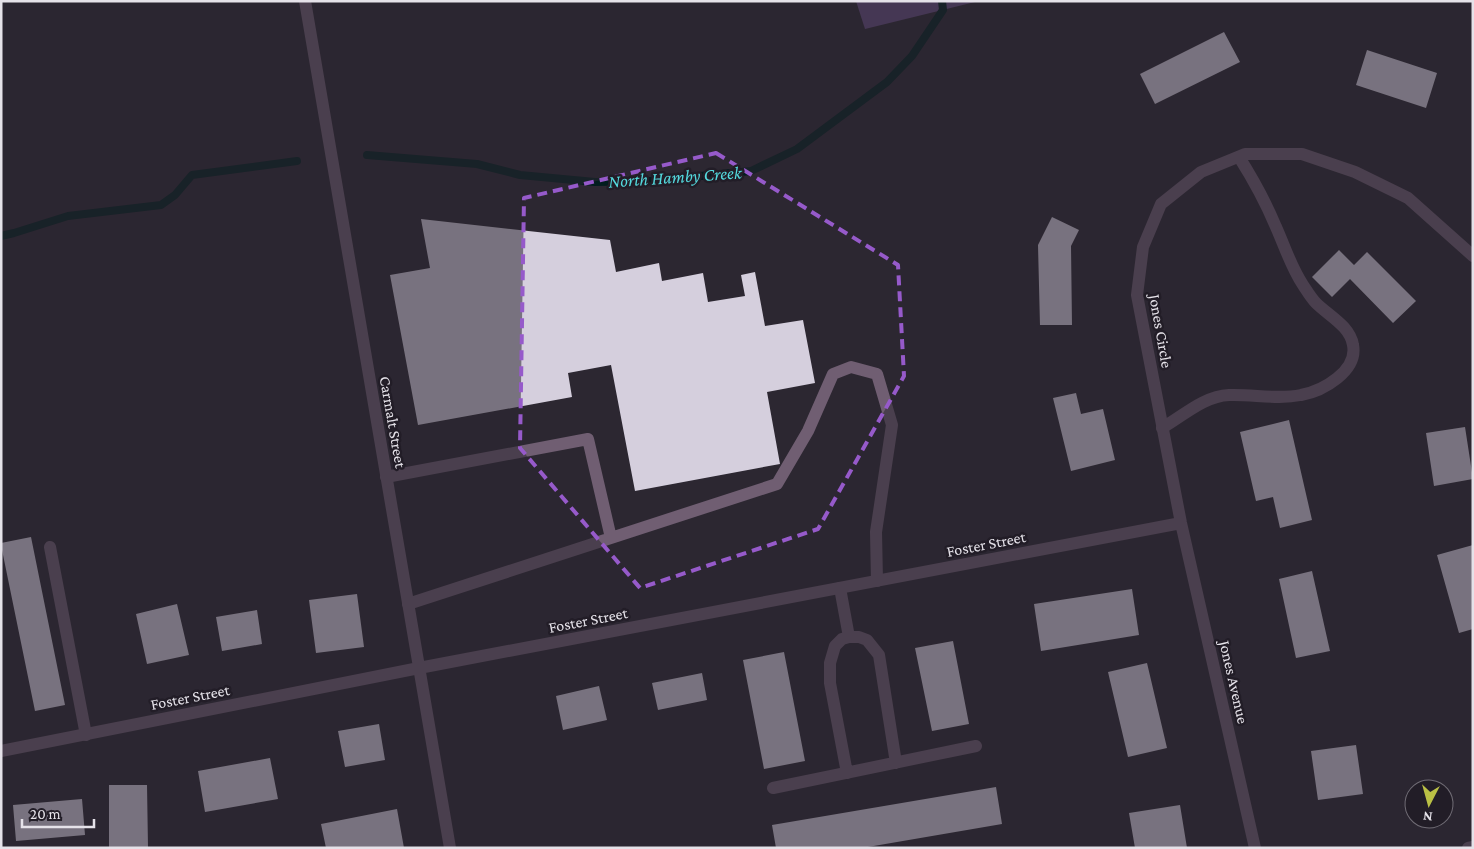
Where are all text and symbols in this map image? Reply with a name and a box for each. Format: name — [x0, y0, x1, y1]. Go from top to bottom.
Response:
water label: North Hamby Creek — [608, 162, 743, 192]
street label: Jones Circle — [1145, 291, 1176, 369]
street label: Carmalt Street — [377, 375, 410, 470]
street label: Foster Street — [945, 528, 1028, 560]
street label: Foster Street — [547, 604, 630, 636]
street label: Jones Avenue — [1215, 637, 1252, 725]
street label: Foster Street — [149, 681, 232, 713]
north arrow — [1404, 779, 1454, 829]
scale bar — [22, 796, 95, 828]
text: 20 m — [30, 806, 61, 822]
text: N — [1422, 808, 1433, 825]

